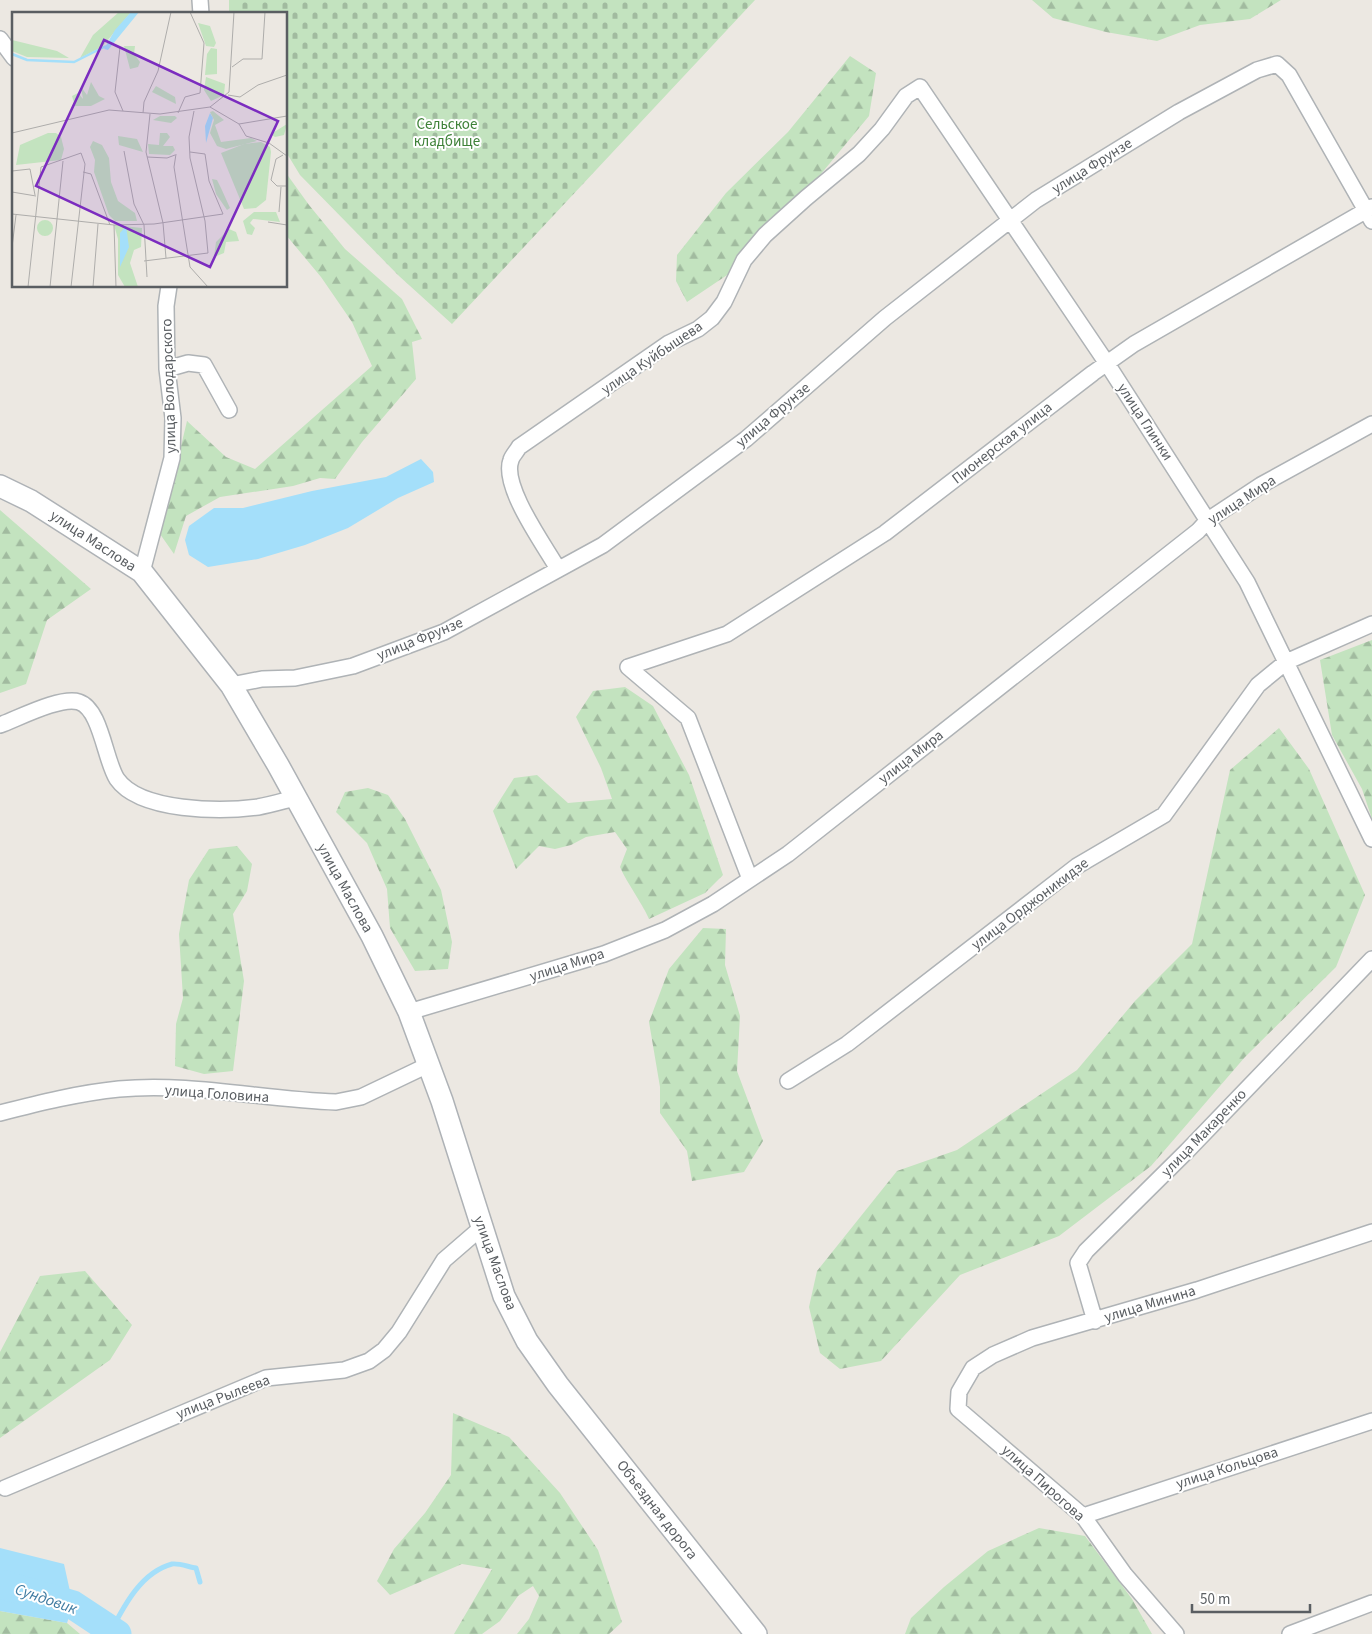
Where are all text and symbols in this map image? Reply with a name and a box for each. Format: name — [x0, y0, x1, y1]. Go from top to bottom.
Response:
inset map — [12, 12, 288, 288]
park label: Сельское кладбище — [414, 114, 480, 152]
street label: улица Фрунзе — [1048, 133, 1136, 199]
street label: улица Куйбышева — [597, 316, 707, 400]
street label: улица Володарского — [156, 318, 182, 454]
street label: улица Фрунзе — [731, 378, 815, 452]
street label: улица Глинки — [1112, 379, 1178, 465]
street label: Пионерская улица — [947, 397, 1057, 489]
street label: улица Мира — [1204, 470, 1280, 530]
street label: улица Маслова — [46, 505, 140, 577]
street label: улица Фрунзе — [374, 612, 466, 666]
street label: улица Мира — [874, 725, 948, 789]
street label: улица Маслова — [312, 840, 378, 936]
street label: улица Орджоникидзе — [967, 853, 1093, 955]
street label: улица Мира — [527, 943, 607, 987]
street label: улица Головина — [164, 1080, 270, 1108]
street label: улица Макаренко — [1156, 1084, 1252, 1182]
street label: улица Маслова — [468, 1213, 522, 1313]
street label: улица Минина — [1102, 1280, 1198, 1328]
street label: улица Рылеева — [173, 1369, 273, 1425]
street label: улица Пирогова — [997, 1440, 1089, 1526]
street label: улица Кольцова — [1173, 1442, 1281, 1494]
street label: Объездная дорога — [611, 1456, 703, 1564]
water label: Сундовик — [12, 1578, 80, 1620]
scale bar — [1192, 1582, 1310, 1614]
text: 50 m — [1200, 1589, 1230, 1610]

